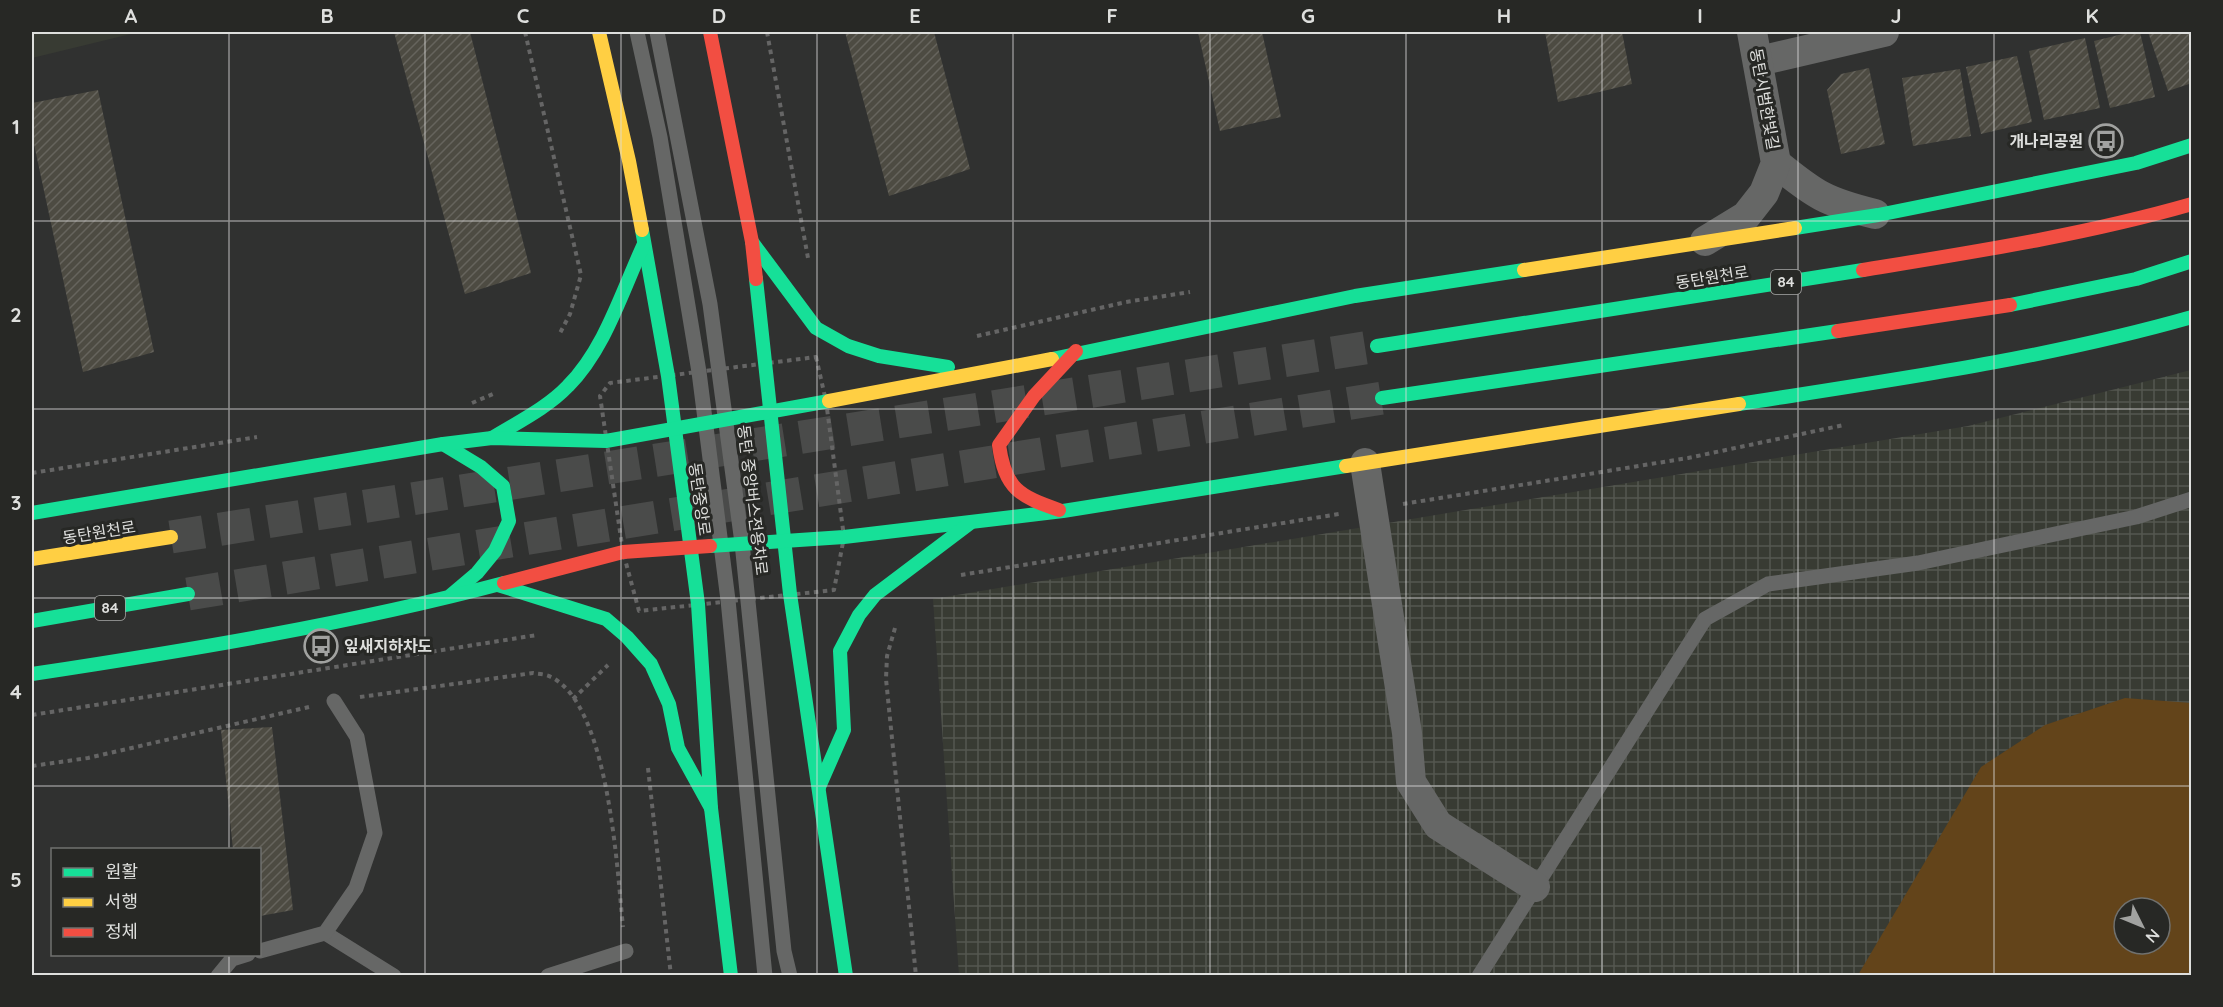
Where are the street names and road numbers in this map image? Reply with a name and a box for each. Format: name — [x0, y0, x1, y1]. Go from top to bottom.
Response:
street label: 동탄시범한빛길 — [1746, 47, 1784, 151]
street label: 동탄원천로 — [1674, 261, 1750, 293]
road number: 84 — [1771, 270, 1801, 294]
street label: 동탄 중앙버스전용차로 — [734, 424, 772, 577]
street label: 동탄중앙로 — [685, 461, 715, 537]
street label: 동탄원천로 — [61, 516, 137, 548]
road number: 84 — [95, 596, 125, 620]

